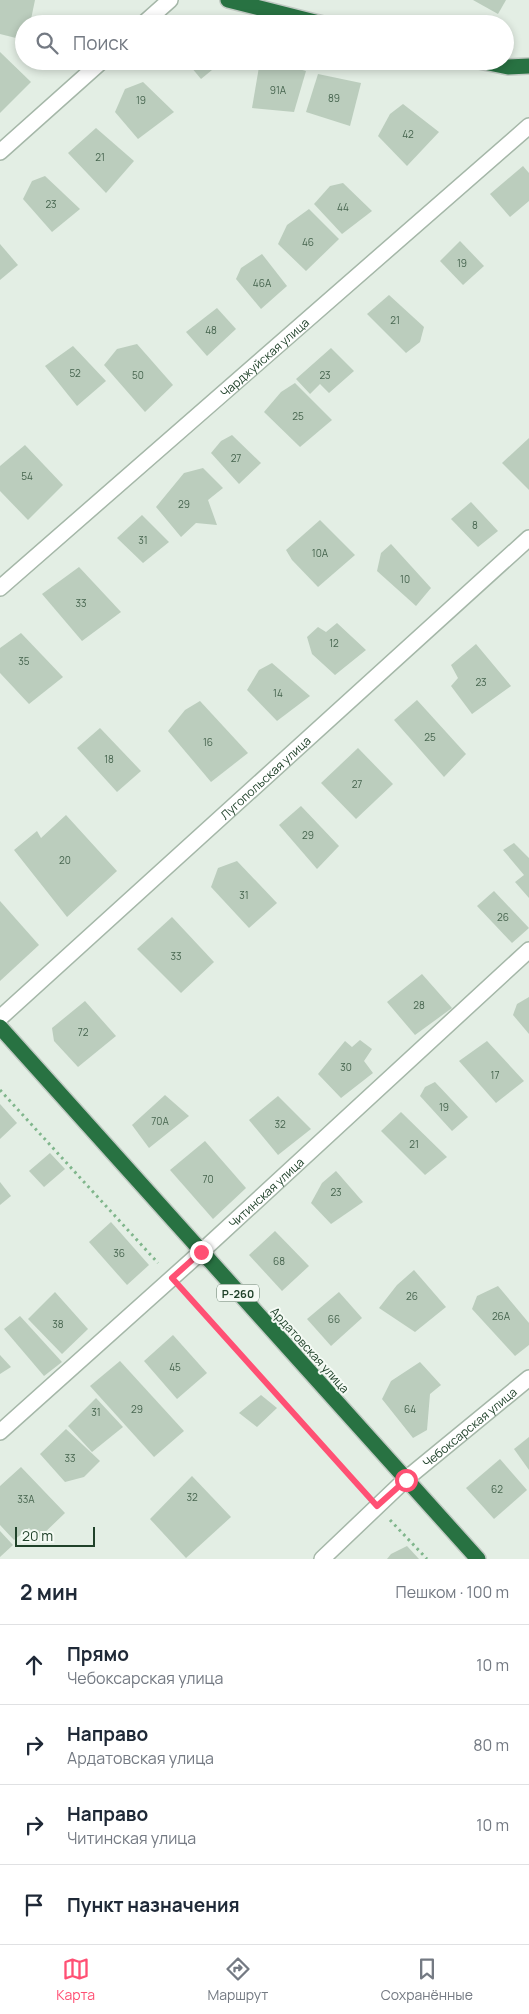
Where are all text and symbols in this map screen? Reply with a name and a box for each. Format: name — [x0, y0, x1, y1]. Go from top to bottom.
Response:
search box — [15, 15, 514, 70]
icon: search — [33, 29, 61, 57]
text: Поиск — [73, 30, 128, 56]
house number: 91А — [270, 83, 287, 97]
house number: 89 — [328, 91, 340, 105]
house number: 19 — [136, 93, 146, 107]
house number: 42 — [402, 127, 414, 141]
house number: 21 — [95, 150, 105, 164]
house number: 23 — [45, 197, 57, 211]
house number: 44 — [337, 200, 349, 214]
house number: 46 — [302, 235, 314, 249]
house number: 19 — [457, 256, 467, 270]
house number: 46А — [253, 276, 272, 290]
house number: 21 — [390, 313, 400, 327]
street label: Чарджуйская улица — [216, 314, 312, 401]
house number: 48 — [205, 323, 217, 337]
house number: 52 — [69, 366, 81, 380]
house number: 50 — [132, 368, 144, 382]
house number: 23 — [319, 368, 331, 382]
house number: 25 — [292, 409, 304, 423]
house number: 27 — [231, 451, 241, 465]
house number: 54 — [21, 469, 33, 483]
house number: 29 — [178, 497, 190, 511]
house number: 8 — [472, 518, 478, 532]
house number: 31 — [138, 533, 148, 547]
house number: 10А — [312, 546, 329, 560]
house number: 10 — [400, 572, 410, 586]
house number: 33 — [75, 596, 87, 610]
house number: 12 — [329, 636, 339, 650]
house number: 35 — [18, 654, 30, 668]
house number: 23 — [475, 675, 487, 689]
house number: 14 — [273, 686, 283, 700]
house number: 25 — [424, 730, 436, 744]
street label: Лугопольская улица — [216, 732, 314, 823]
house number: 16 — [203, 735, 213, 749]
house number: 18 — [104, 752, 114, 766]
house number: 27 — [352, 777, 362, 791]
house number: 29 — [302, 828, 314, 842]
house number: 20 — [59, 853, 71, 867]
house number: 31 — [239, 888, 249, 902]
house number: 26 — [497, 910, 509, 924]
house number: 33 — [170, 949, 182, 963]
house number: 28 — [413, 998, 425, 1012]
house number: 72 — [78, 1025, 89, 1039]
house number: 30 — [340, 1060, 352, 1074]
house number: 17 — [491, 1068, 499, 1082]
house number: 19 — [439, 1100, 449, 1114]
house number: 70А — [151, 1114, 169, 1128]
house number: 32 — [274, 1117, 286, 1131]
house number: 21 — [409, 1137, 419, 1151]
street label: Читинская улица — [224, 1153, 307, 1231]
house number: 70 — [202, 1172, 214, 1186]
house number: 23 — [330, 1185, 342, 1199]
route end — [190, 1241, 213, 1264]
house number: 36 — [113, 1246, 125, 1260]
house number: 68 — [273, 1254, 285, 1268]
road number: Р-260 — [217, 1285, 259, 1302]
house number: 26 — [406, 1289, 418, 1303]
street label: Ардатовская улица — [267, 1303, 353, 1397]
house number: 26А — [492, 1309, 511, 1323]
house number: 66 — [328, 1312, 340, 1326]
house number: 38 — [52, 1317, 64, 1331]
house number: 45 — [169, 1360, 181, 1374]
street label: Чебоксарская улица — [419, 1383, 520, 1471]
house number: 29 — [131, 1402, 143, 1416]
house number: 64 — [404, 1402, 416, 1416]
house number: 31 — [91, 1405, 101, 1419]
house number: 33 — [64, 1451, 76, 1465]
route start — [395, 1469, 418, 1492]
house number: 62 — [491, 1482, 503, 1496]
house number: 32 — [186, 1490, 198, 1504]
house number: 33А — [17, 1492, 35, 1506]
scale bar — [15, 1524, 95, 1547]
text: 20 m — [22, 1526, 53, 1545]
text: 2 мин — [20, 1578, 78, 1606]
text: Пешком · 100 m — [396, 1581, 509, 1603]
text: Прямо — [67, 1641, 129, 1667]
icon: ahead — [20, 1651, 48, 1679]
text: 10 m — [476, 1654, 509, 1676]
text: Чебоксарская улица — [67, 1667, 223, 1689]
text: Направо — [67, 1721, 148, 1747]
icon: right — [20, 1731, 48, 1759]
text: 80 m — [473, 1734, 509, 1756]
text: Ардатовская улица — [67, 1747, 214, 1769]
text: Направо — [67, 1801, 148, 1827]
icon: right — [20, 1811, 48, 1839]
text: 10 m — [476, 1814, 509, 1836]
text: Читинская улица — [67, 1827, 196, 1849]
icon: arrive — [20, 1891, 48, 1919]
text: Пункт назначения — [67, 1892, 240, 1918]
tab: Карта — [56, 1955, 95, 2004]
tab: Маршрут — [207, 1955, 268, 2004]
tab: Сохранённые — [381, 1955, 473, 2004]

